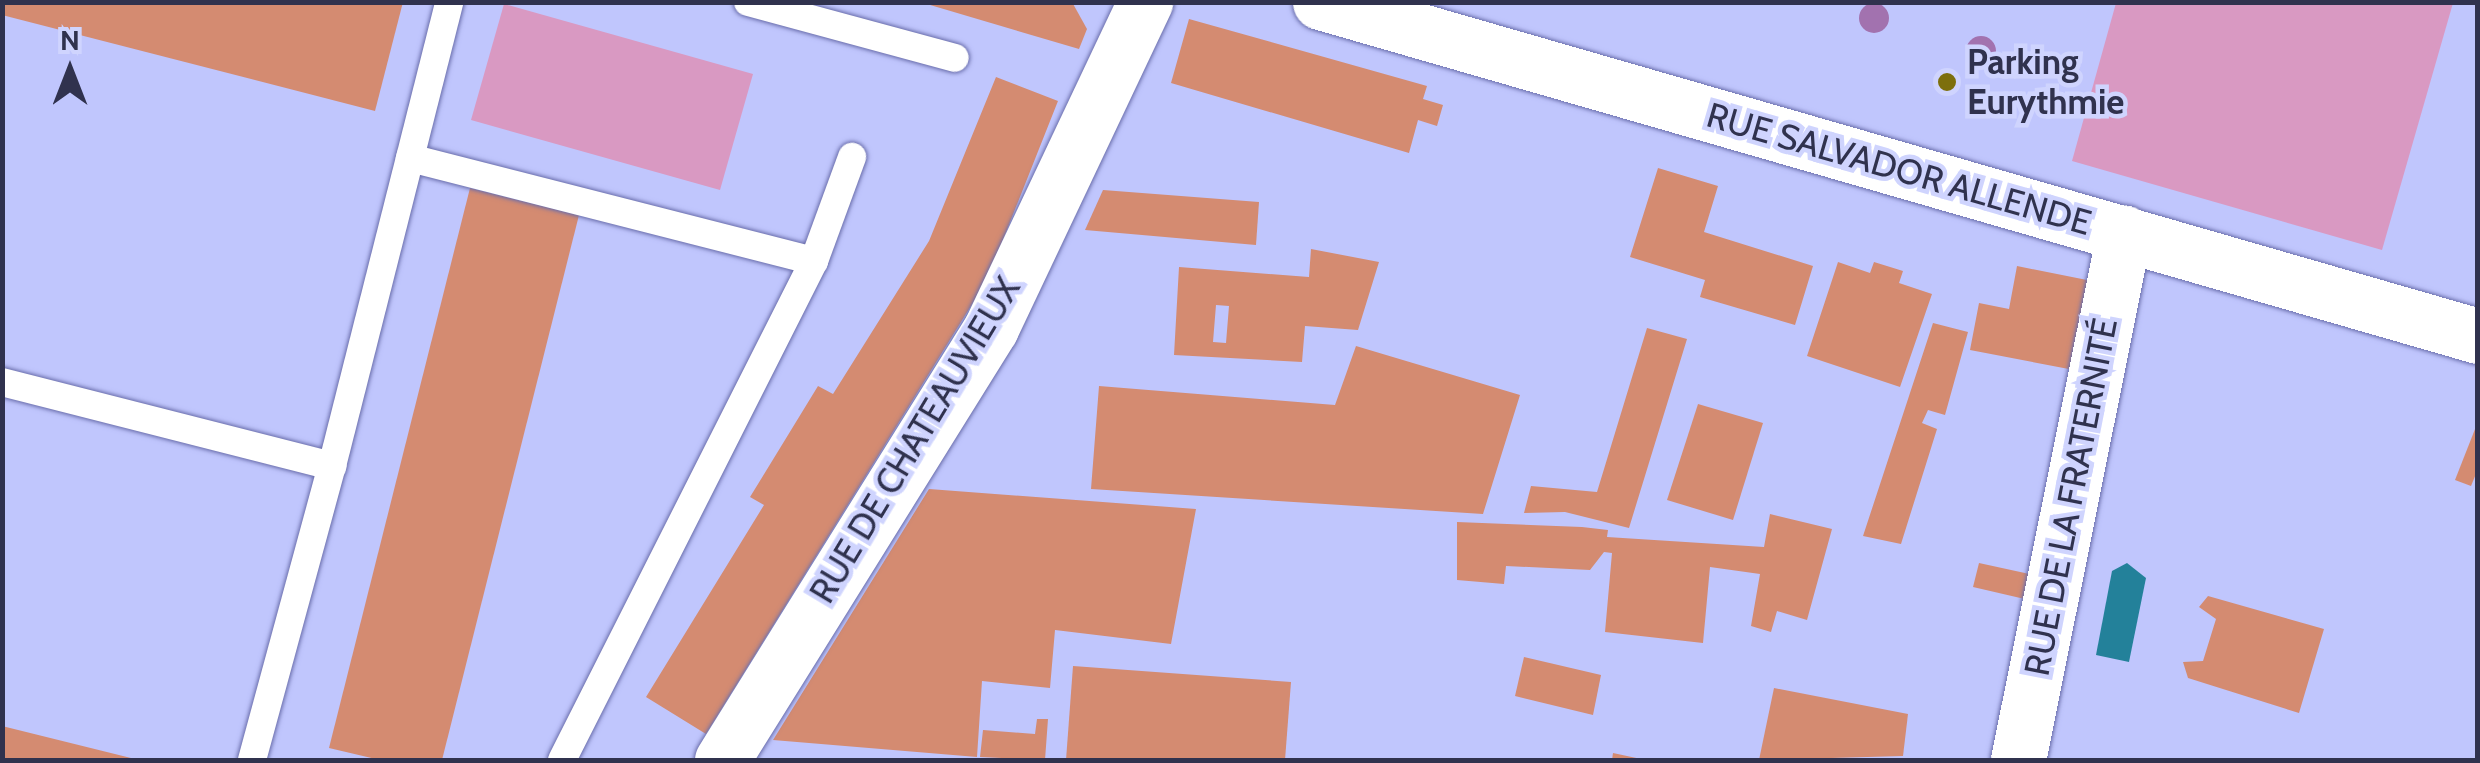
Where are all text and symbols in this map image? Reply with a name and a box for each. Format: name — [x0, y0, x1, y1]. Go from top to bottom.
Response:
north arrow — [20, 20, 120, 120]
text: N — [60, 23, 80, 57]
place label: Parking Eurythmie — [1967, 41, 2124, 123]
marker: Parking Eurythmie — [1936, 71, 1958, 93]
street label: RUE SALVADOR ALLENDE — [1702, 94, 2096, 244]
street label: RUE DE CHATEAUVIEUX — [801, 270, 1029, 610]
street label: RUE DE LA FRATERNITÉ — [2016, 315, 2126, 679]

